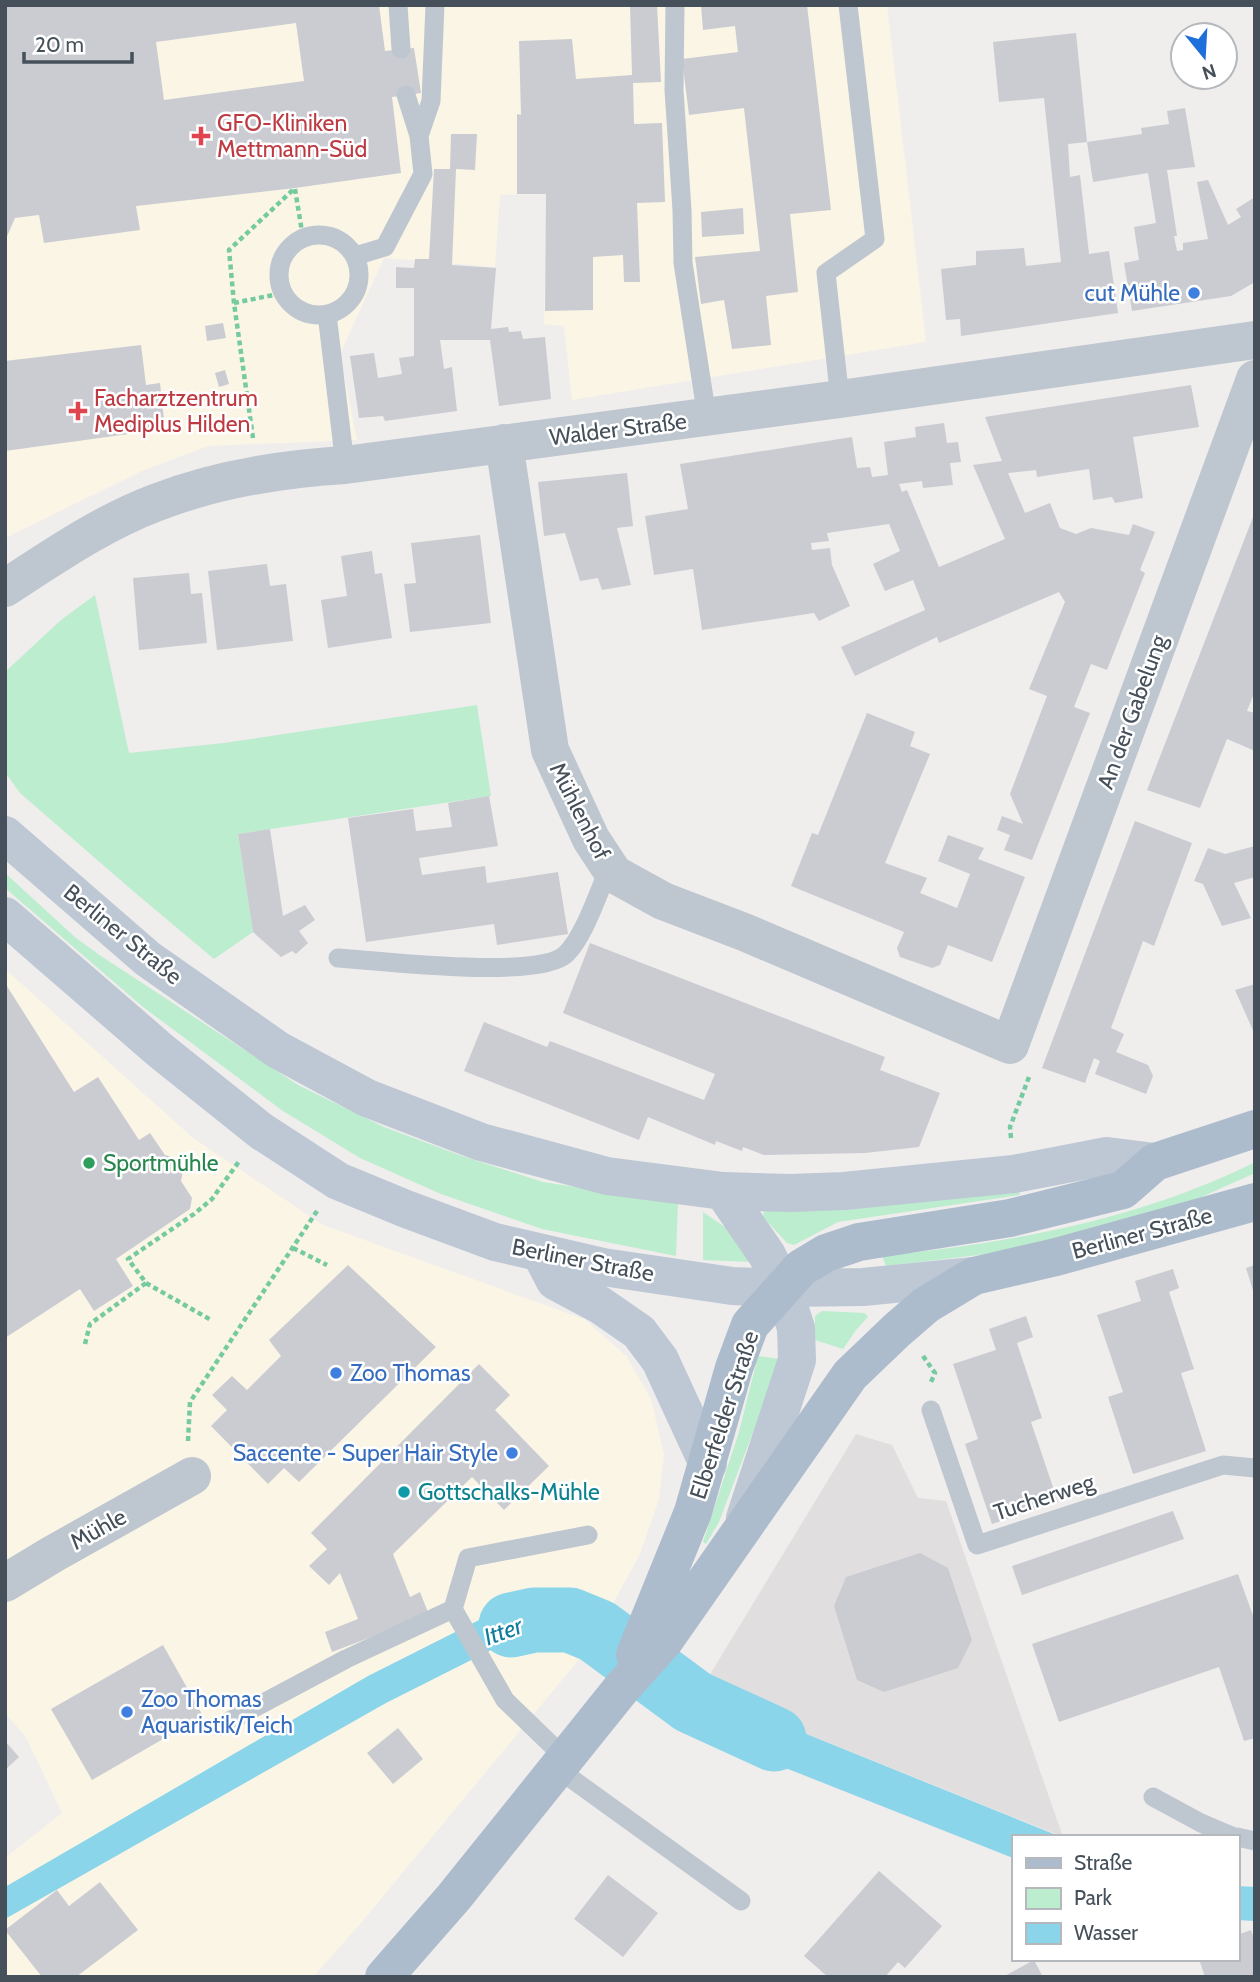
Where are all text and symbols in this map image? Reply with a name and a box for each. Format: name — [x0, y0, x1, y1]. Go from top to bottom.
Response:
scale bar — [24, 21, 133, 65]
north arrow — [1169, 21, 1239, 91]
text: 20 m — [35, 32, 84, 57]
text: N — [1199, 59, 1219, 85]
place label: GFO-Kliniken Mettmann-Süd — [217, 109, 367, 163]
marker: GFO-Kliniken Mettmann-Süd — [191, 126, 211, 146]
place label: cut Mühle — [1085, 279, 1180, 307]
marker: cut Mühle — [1186, 285, 1202, 301]
place label: Facharztzentrum Mediplus Hilden — [94, 384, 258, 438]
marker: Facharztzentrum Mediplus Hilden — [68, 401, 88, 421]
street label: Walder Straße — [548, 407, 688, 451]
street label: An der Gabelung — [1091, 631, 1173, 793]
street label: Mühlenhof — [544, 758, 617, 865]
street label: Berliner Straße — [58, 878, 188, 990]
place label: Sportmühle — [103, 1149, 219, 1177]
marker: Sportmühle — [81, 1155, 97, 1171]
street label: Berliner Straße — [1069, 1201, 1215, 1265]
street label: Berliner Straße — [510, 1233, 657, 1288]
street label: Elberfelder Straße — [684, 1327, 764, 1503]
place label: Zoo Thomas — [350, 1359, 470, 1387]
marker: Zoo Thomas — [328, 1365, 344, 1381]
place label: Saccente - Super Hair Style — [233, 1439, 498, 1467]
marker: Saccente - Super Hair Style — [504, 1445, 520, 1461]
street label: Tucherweg — [990, 1467, 1098, 1526]
place label: Gottschalks-Mühle — [418, 1478, 600, 1506]
marker: Gottschalks-Mühle — [396, 1484, 412, 1500]
street label: Mühle — [65, 1502, 131, 1556]
water label: Itter — [480, 1610, 528, 1651]
place label: Zoo Thomas Aquaristik/Teich — [141, 1685, 293, 1739]
marker: Zoo Thomas Aquaristik/Teich — [119, 1704, 135, 1720]
legend — [1012, 1835, 1239, 1961]
text: Straße — [1074, 1850, 1133, 1875]
text: Park — [1074, 1885, 1112, 1910]
text: Wasser — [1074, 1920, 1138, 1945]

